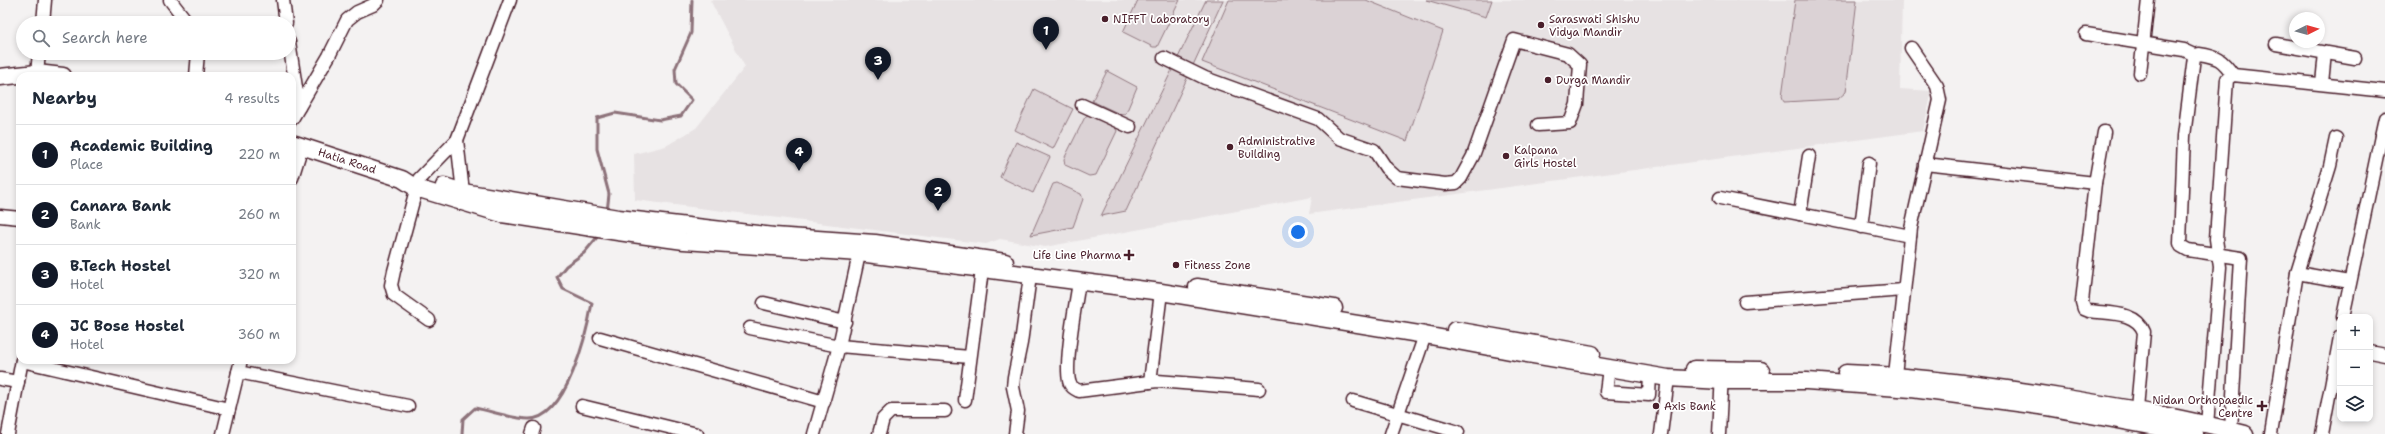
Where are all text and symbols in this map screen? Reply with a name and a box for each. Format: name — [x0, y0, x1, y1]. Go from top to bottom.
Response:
place label: NIFFT Laboratory — [1113, 12, 1209, 27]
place label: Saraswati Shishu Vidya Mandir — [1549, 12, 1640, 40]
north arrow — [2289, 12, 2325, 48]
marker: NIFFT Laboratory — [1100, 14, 1110, 24]
search box — [16, 16, 296, 60]
pin: 1 — [1033, 17, 1059, 50]
marker: Saraswati Shishu Vidya Mandir — [1536, 20, 1546, 30]
icon: search — [30, 27, 52, 49]
text: Search here — [62, 28, 148, 48]
pin: 3 — [865, 47, 891, 80]
place label: Durga Mandir — [1556, 73, 1631, 88]
marker: Durga Mandir — [1543, 75, 1553, 85]
text: Nearby — [32, 87, 97, 109]
text: 4 results — [224, 90, 280, 107]
place label: Administrative Building — [1238, 134, 1315, 162]
text: Academic Building — [70, 136, 213, 156]
pin: 4 — [786, 138, 812, 171]
marker: Administrative Building — [1225, 142, 1235, 152]
place label: Kalpana Girls Hostel — [1514, 143, 1577, 171]
street label: Hatia Road — [316, 145, 378, 177]
text: 1 — [42, 146, 48, 163]
text: 220 m — [238, 146, 280, 163]
marker: Kalpana Girls Hostel — [1501, 151, 1511, 161]
text: Place — [70, 156, 103, 173]
pin: 2 — [925, 178, 951, 211]
text: Canara Bank — [70, 196, 171, 216]
text: 2 — [40, 206, 50, 223]
text: 260 m — [238, 206, 280, 223]
text: Bank — [70, 216, 101, 233]
your location — [1288, 222, 1308, 242]
place label: Life Line Pharma — [1033, 248, 1121, 263]
marker: Life Line Pharma — [1124, 250, 1134, 260]
text: B.Tech Hostel — [70, 256, 171, 276]
place label: Fitness Zone — [1184, 258, 1251, 273]
marker: Fitness Zone — [1171, 260, 1181, 270]
text: 3 — [40, 266, 50, 283]
text: 320 m — [238, 266, 280, 283]
text: Hotel — [70, 276, 104, 293]
map controls — [2337, 314, 2373, 422]
button: + — [2337, 314, 2373, 350]
text: JC Bose Hostel — [70, 316, 184, 336]
text: 4 — [40, 326, 50, 343]
text: 360 m — [238, 326, 280, 343]
text: Hotel — [70, 336, 104, 353]
button: − — [2337, 350, 2373, 386]
button: layers — [2337, 386, 2373, 422]
place label: Nidan Orthopaedic Centre — [2152, 393, 2253, 421]
place label: Axis Bank — [1664, 399, 1716, 414]
marker: Nidan Orthopaedic Centre — [2256, 400, 2268, 412]
marker: Axis Bank — [1651, 401, 1661, 411]

